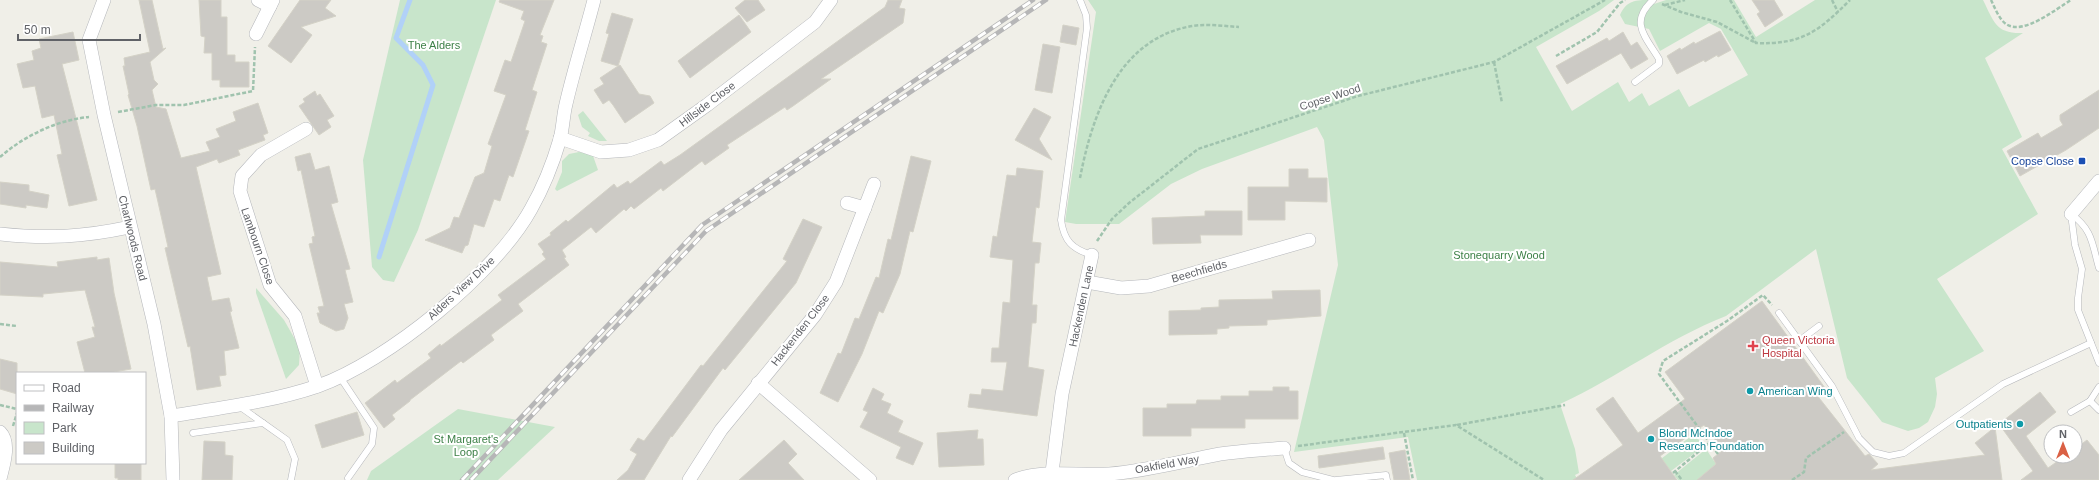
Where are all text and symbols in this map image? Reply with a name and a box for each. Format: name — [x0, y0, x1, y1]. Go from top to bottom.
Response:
scale bar — [18, 16, 140, 42]
text: 50 m — [24, 23, 51, 37]
park label: The Alders — [408, 39, 461, 51]
street label: Hillside Close — [677, 79, 737, 129]
street label: Copse Wood — [1298, 81, 1362, 113]
place label: Copse Close — [2011, 155, 2074, 167]
marker: Copse Close — [2077, 156, 2087, 166]
street label: Charlwoods Road — [117, 194, 149, 282]
street label: Lambourn Close — [239, 206, 277, 286]
park label: Stonequarry Wood — [1453, 249, 1545, 261]
street label: Alders View Drive — [425, 254, 497, 322]
street label: Beechfields — [1170, 257, 1228, 285]
street label: Hackenden Lane — [1066, 264, 1096, 348]
street label: Hackenden Close — [769, 292, 831, 368]
place label: Queen Victoria Hospital — [1762, 334, 1835, 359]
marker: Queen Victoria Hospital — [1747, 340, 1759, 352]
legend — [16, 372, 146, 464]
text: Road — [52, 381, 81, 395]
place label: American Wing — [1758, 385, 1833, 397]
marker: American Wing — [1745, 386, 1755, 396]
text: Railway — [52, 401, 94, 415]
place label: Outpatients — [1956, 418, 2012, 430]
marker: Outpatients — [2015, 419, 2025, 429]
text: Park — [52, 421, 78, 435]
north arrow — [2043, 424, 2083, 464]
place label: Blond McIndoe Research Foundation — [1659, 427, 1764, 452]
text: N — [2059, 428, 2067, 440]
park label: St Margaret's Loop — [433, 433, 499, 458]
marker: Blond McIndoe Research Foundation — [1646, 434, 1656, 444]
text: Building — [52, 441, 95, 455]
street label: Oakfield Way — [1134, 452, 1201, 476]

